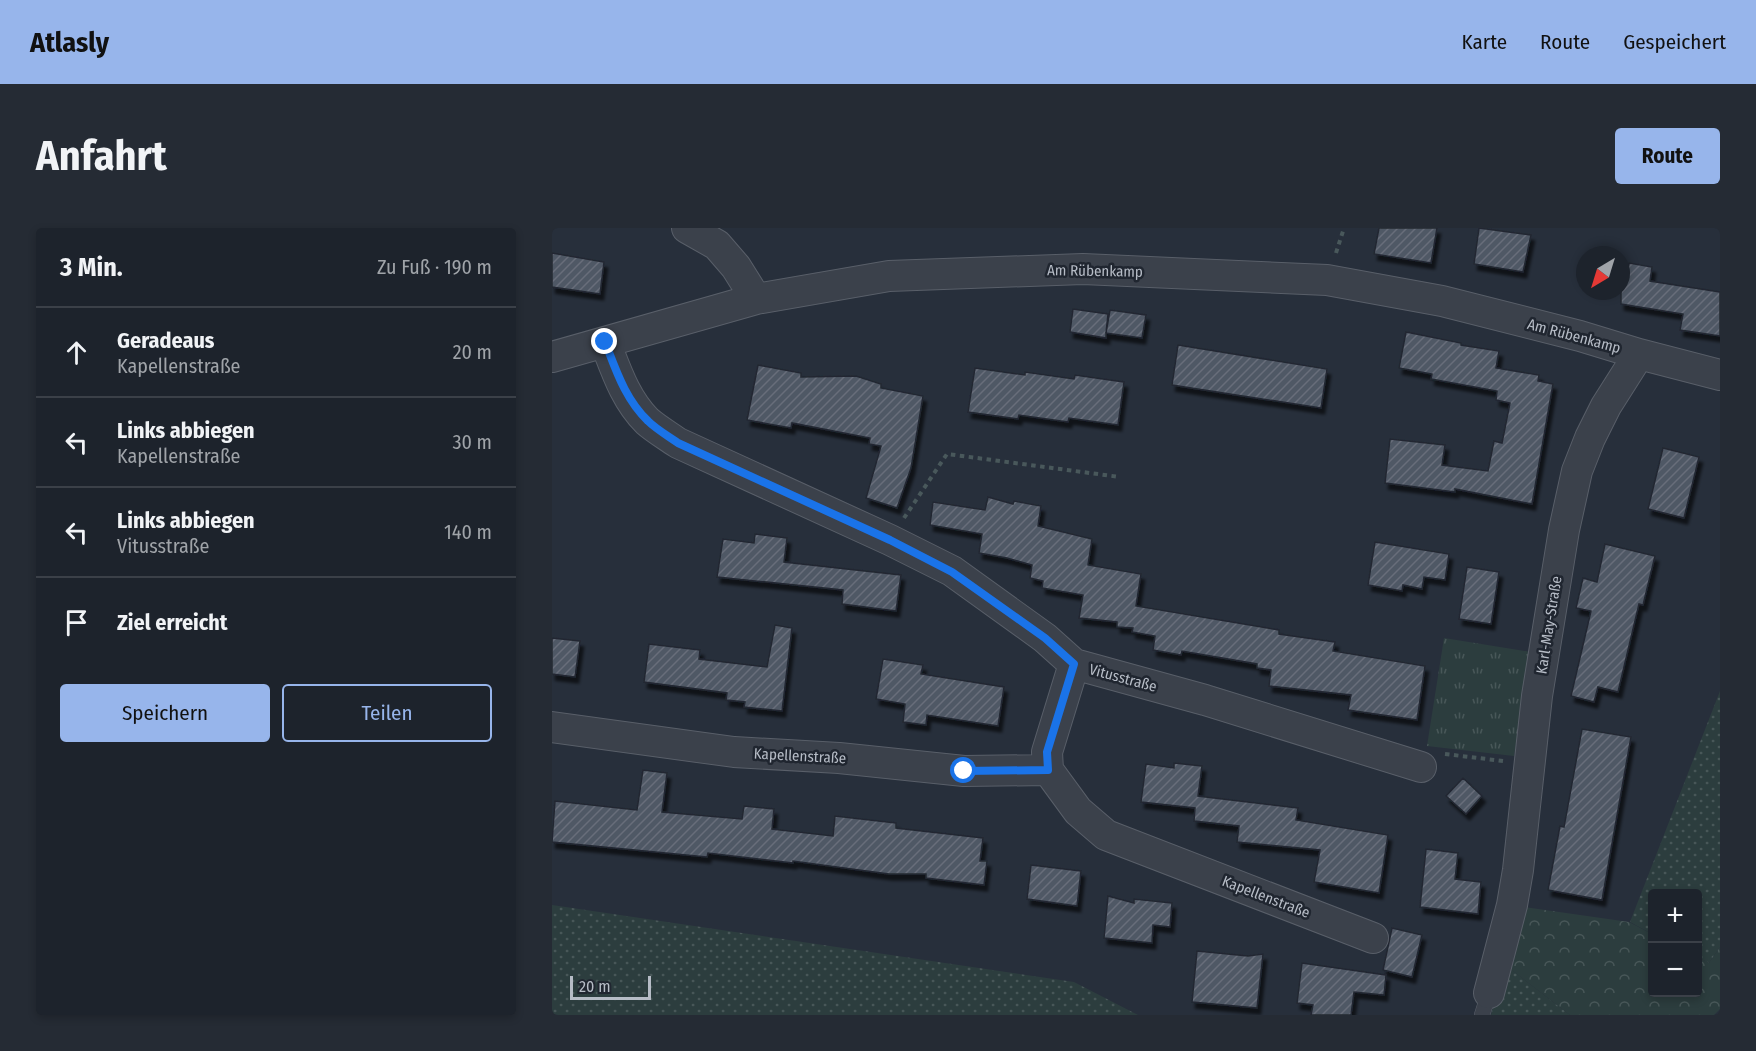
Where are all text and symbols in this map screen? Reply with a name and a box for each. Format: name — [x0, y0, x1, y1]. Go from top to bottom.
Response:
text: Atlasly — [30, 26, 109, 59]
text: Karte — [1462, 29, 1507, 55]
text: Route — [1540, 29, 1590, 55]
text: Gespeichert — [1623, 29, 1726, 55]
button: Route — [1615, 128, 1720, 184]
text: Anfahrt — [36, 131, 167, 181]
north arrow — [1576, 246, 1630, 300]
text: 3 Min. — [60, 252, 123, 283]
text: Zu Fuß · 190 m — [377, 255, 492, 279]
street label: Am Rübenkamp — [1047, 261, 1143, 281]
street label: Am Rübenkamp — [1525, 315, 1623, 357]
text: Geradeaus — [117, 327, 214, 354]
route end — [591, 328, 617, 354]
icon: ahead — [60, 336, 93, 369]
text: 20 m — [453, 340, 492, 364]
text: Kapellenstraße — [117, 354, 240, 378]
text: Links abbiegen — [117, 417, 255, 444]
icon: left — [60, 426, 93, 459]
text: 30 m — [452, 430, 492, 454]
text: Kapellenstraße — [117, 444, 240, 468]
text: Links abbiegen — [117, 507, 255, 534]
icon: left — [60, 516, 93, 549]
text: 140 m — [444, 520, 492, 544]
text: Vitusstraße — [117, 534, 209, 558]
street label: Karl-May-Straße — [1532, 575, 1566, 675]
icon: arrive — [60, 606, 93, 639]
text: Ziel erreicht — [117, 609, 228, 636]
street label: Vitusstraße — [1087, 660, 1159, 696]
button: Speichern — [60, 684, 270, 742]
button: Teilen — [282, 684, 492, 742]
street label: Kapellenstraße — [753, 745, 847, 767]
route start — [950, 757, 976, 783]
street label: Kapellenstraße — [1220, 872, 1312, 922]
map controls — [1648, 889, 1702, 997]
button: + — [1648, 889, 1702, 943]
button: − — [1648, 943, 1702, 997]
scale bar — [570, 973, 651, 1000]
text: 20 m — [579, 977, 610, 996]

